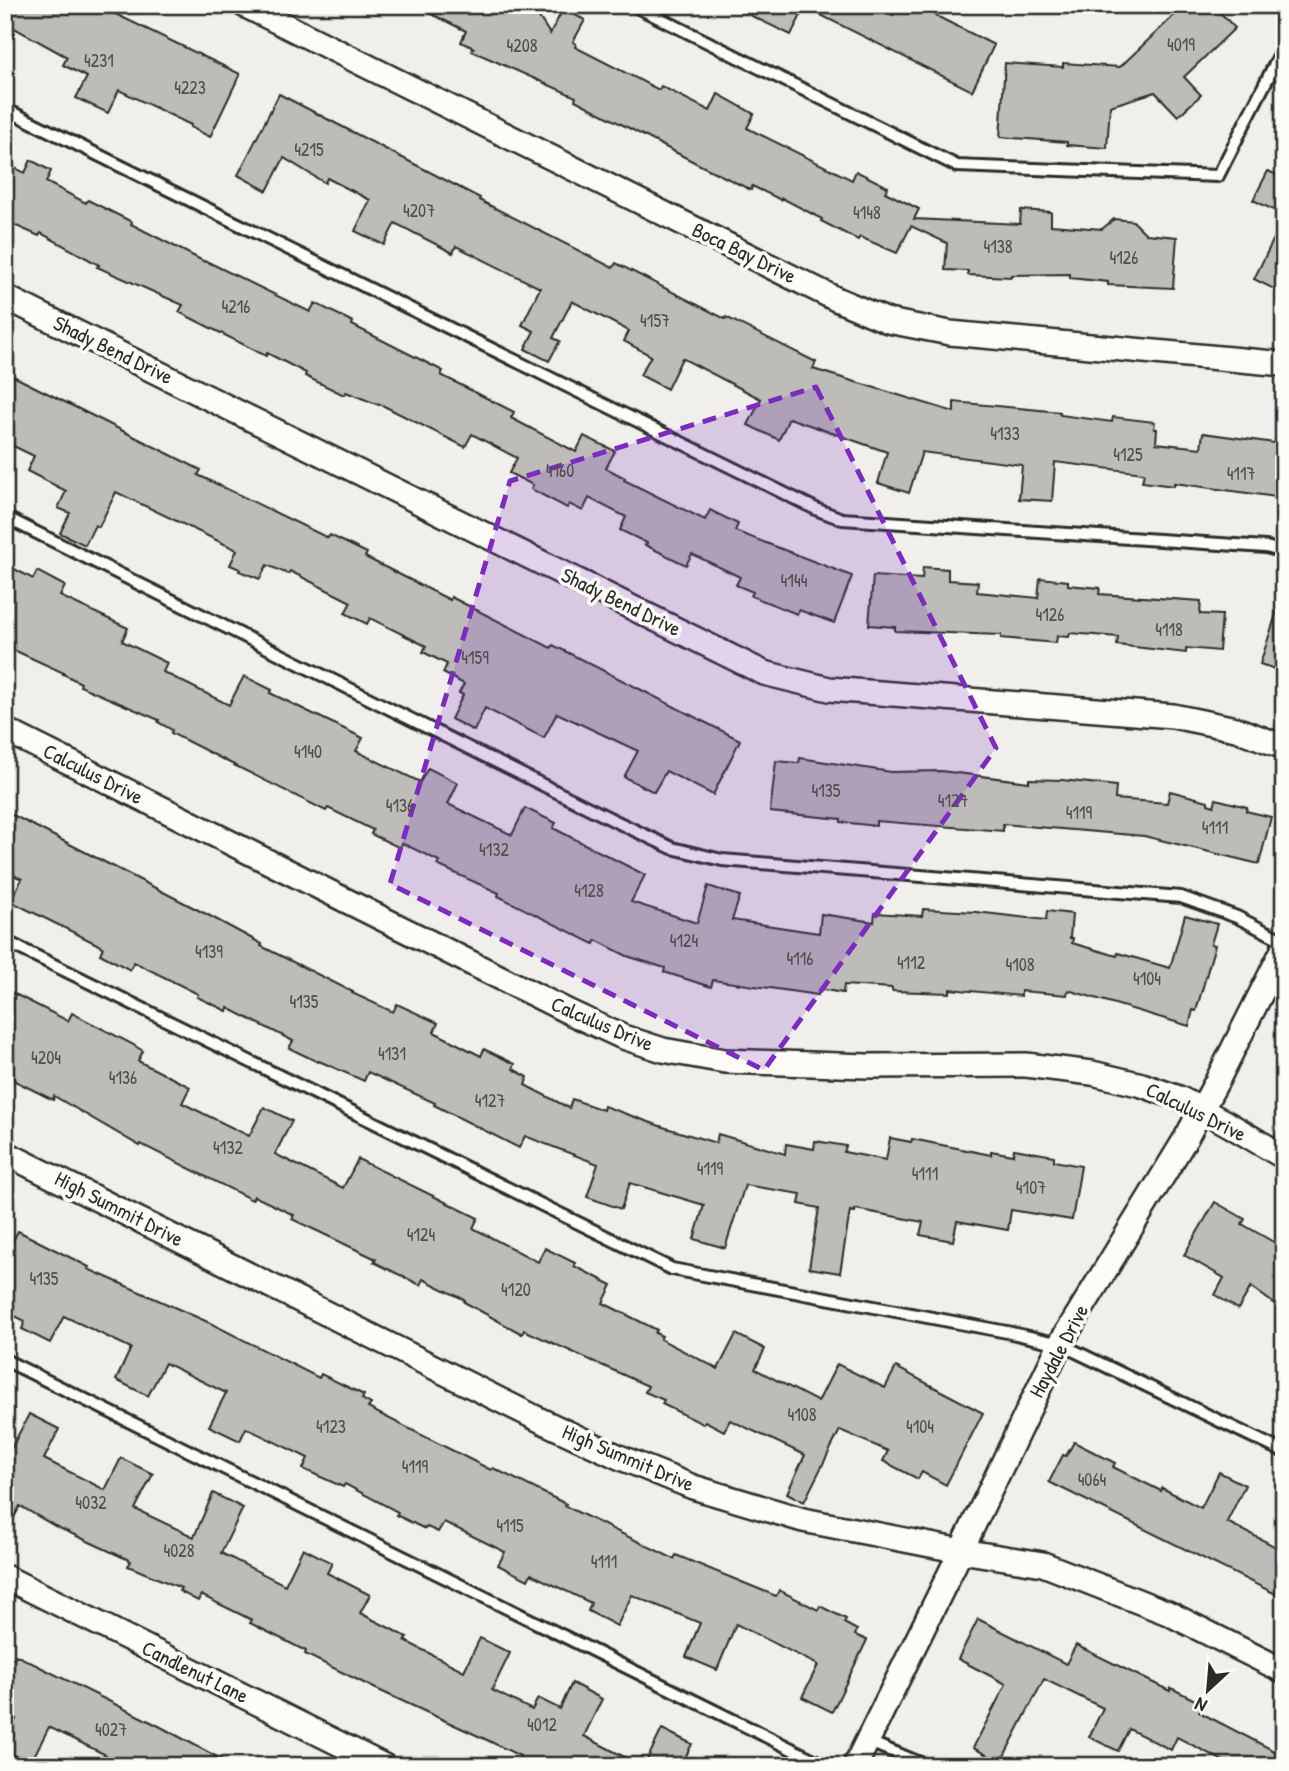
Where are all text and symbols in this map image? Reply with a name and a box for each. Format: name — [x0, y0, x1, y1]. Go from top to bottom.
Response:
house number: 4019 — [1167, 32, 1195, 57]
house number: 4208 — [506, 33, 538, 58]
house number: 4231 — [84, 48, 114, 73]
house number: 4223 — [174, 75, 206, 100]
house number: 4215 — [294, 137, 324, 162]
house number: 4207 — [403, 198, 435, 223]
house number: 4148 — [853, 200, 881, 225]
street label: Boca Bay Drive — [687, 215, 801, 290]
house number: 4138 — [983, 234, 1013, 259]
house number: 4126 — [1110, 245, 1138, 270]
house number: 4216 — [222, 294, 250, 319]
street label: Shady Bend Drive — [49, 308, 178, 391]
house number: 4157 — [640, 308, 670, 333]
house number: 4133 — [990, 421, 1020, 446]
house number: 4125 — [1113, 442, 1143, 467]
house number: 4160 — [546, 458, 574, 483]
house number: 4117 — [1227, 461, 1255, 486]
street label: Shady Bend Drive — [557, 560, 686, 643]
house number: 4144 — [781, 568, 808, 593]
house number: 4126 — [1036, 602, 1064, 627]
house number: 4118 — [1155, 617, 1183, 642]
house number: 4159 — [461, 645, 489, 670]
street label: Calculus Drive — [38, 736, 148, 811]
house number: 4140 — [294, 739, 322, 764]
house number: 4135 — [812, 778, 841, 803]
house number: 4127 — [938, 788, 968, 813]
house number: 4136 — [386, 793, 414, 818]
house number: 4119 — [1066, 800, 1093, 825]
house number: 4111 — [1202, 815, 1228, 840]
house number: 4132 — [479, 837, 509, 862]
house number: 4128 — [574, 878, 604, 903]
house number: 4124 — [670, 928, 698, 953]
house number: 4139 — [195, 939, 223, 964]
house number: 4116 — [787, 946, 814, 971]
house number: 4112 — [897, 950, 926, 975]
house number: 4108 — [1005, 952, 1035, 977]
house number: 4104 — [1133, 966, 1161, 991]
house number: 4135 — [290, 989, 319, 1014]
street label: Calculus Drive — [547, 989, 658, 1058]
house number: 4131 — [378, 1041, 406, 1066]
house number: 4204 — [31, 1045, 61, 1070]
house number: 4136 — [109, 1065, 137, 1090]
street label: Calculus Drive — [1141, 1075, 1251, 1148]
house number: 4127 — [475, 1088, 505, 1113]
house number: 4132 — [213, 1135, 243, 1160]
house number: 4119 — [697, 1156, 724, 1181]
house number: 4111 — [912, 1161, 938, 1186]
street label: High Summit Drive — [50, 1164, 188, 1253]
house number: 4107 — [1016, 1175, 1046, 1200]
house number: 4124 — [407, 1222, 435, 1247]
house number: 4135 — [30, 1266, 59, 1291]
house number: 4120 — [501, 1277, 531, 1302]
street label: Haydale Drive — [1022, 1299, 1095, 1402]
house number: 4108 — [787, 1402, 817, 1427]
house number: 4123 — [316, 1414, 346, 1439]
house number: 4104 — [906, 1414, 934, 1439]
street label: High Summit Drive — [558, 1417, 698, 1498]
house number: 4119 — [402, 1454, 429, 1479]
house number: 4064 — [1078, 1467, 1107, 1492]
house number: 4032 — [75, 1490, 107, 1515]
house number: 4115 — [496, 1513, 524, 1538]
house number: 4028 — [163, 1538, 195, 1563]
house number: 4111 — [591, 1549, 617, 1574]
street label: Candlenut Lane — [137, 1633, 253, 1710]
north arrow — [1174, 1656, 1244, 1726]
text: N — [1190, 1691, 1211, 1719]
house number: 4012 — [527, 1712, 557, 1737]
house number: 4027 — [95, 1717, 127, 1742]

